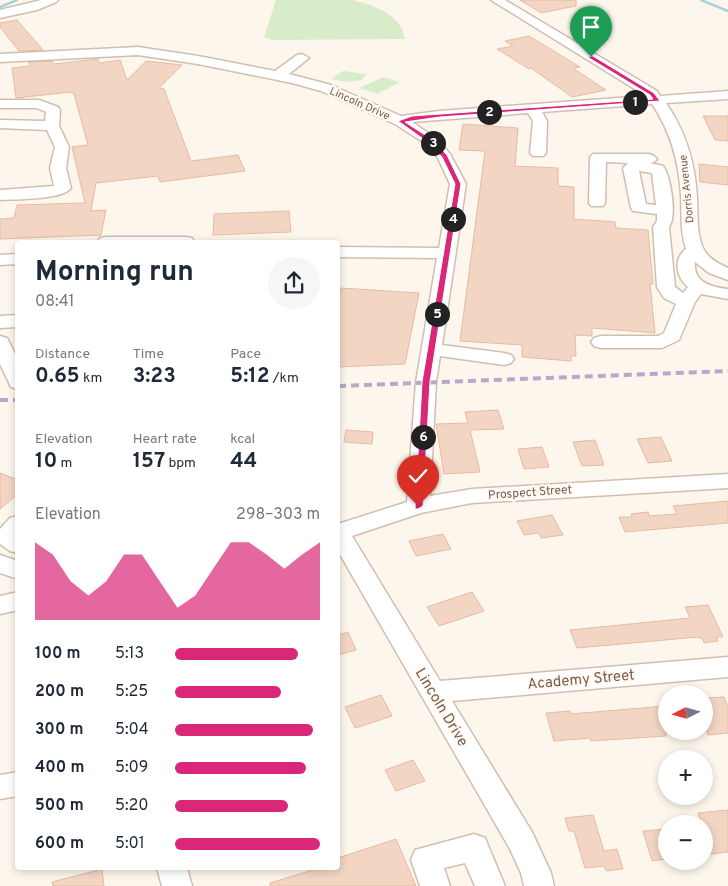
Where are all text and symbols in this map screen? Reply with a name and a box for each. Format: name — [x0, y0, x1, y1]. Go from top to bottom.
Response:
pin — [570, 6, 612, 57]
icon: arrive — [577, 13, 605, 41]
street label: Lincoln Drive — [327, 84, 392, 124]
pin: 1 — [622, 90, 648, 114]
text: 1 — [633, 94, 638, 111]
pin: 2 — [476, 100, 502, 124]
text: 2 — [485, 104, 494, 121]
pin: 3 — [420, 130, 446, 156]
text: 3 — [429, 135, 438, 152]
street label: Dorris Avenue — [676, 154, 698, 224]
pin: 4 — [440, 206, 466, 232]
text: 4 — [449, 211, 458, 228]
text: Morning run — [35, 255, 194, 291]
button: share — [268, 257, 320, 309]
text: 08:41 — [35, 292, 75, 312]
pin: 5 — [424, 302, 450, 326]
text: 5 — [433, 306, 442, 323]
text: Distance — [35, 346, 90, 363]
text: Time — [133, 346, 164, 363]
text: Pace — [230, 346, 261, 363]
text: 0.65 — [35, 363, 80, 390]
text: 3:23 — [133, 363, 176, 390]
text: 5:12 — [230, 363, 270, 390]
text: km — [80, 370, 102, 387]
text: /km — [270, 370, 299, 387]
pin: 6 — [410, 424, 436, 450]
text: 6 — [419, 429, 428, 446]
text: Elevation — [35, 431, 93, 448]
text: Heart rate — [133, 431, 197, 448]
text: kcal — [230, 431, 255, 448]
text: 10 — [35, 448, 57, 475]
text: 157 — [133, 448, 165, 475]
text: 44 — [230, 448, 257, 475]
text: m — [57, 455, 72, 472]
text: bpm — [165, 455, 196, 472]
pin — [397, 455, 439, 506]
icon: check — [404, 462, 432, 490]
street label: Prospect Street — [488, 482, 573, 504]
text: Elevation — [35, 505, 101, 525]
text: 298–303 m — [236, 505, 320, 525]
text: 100 m — [35, 644, 81, 664]
text: 5:13 — [115, 644, 144, 664]
street label: Lincoln Drive — [410, 665, 472, 751]
street label: Academy Street — [527, 666, 636, 695]
text: 200 m — [35, 682, 84, 702]
text: 5:25 — [115, 682, 148, 702]
north arrow — [658, 685, 712, 740]
map controls — [658, 685, 713, 870]
text: 300 m — [35, 720, 83, 740]
text: 5:04 — [115, 720, 149, 740]
button: + — [658, 750, 713, 805]
text: 400 m — [35, 758, 84, 778]
text: 5:09 — [115, 758, 148, 778]
text: 500 m — [35, 796, 84, 816]
text: 5:20 — [115, 796, 149, 816]
button: − — [658, 815, 713, 870]
text: 600 m — [35, 834, 84, 854]
text: 5:01 — [115, 834, 145, 854]

